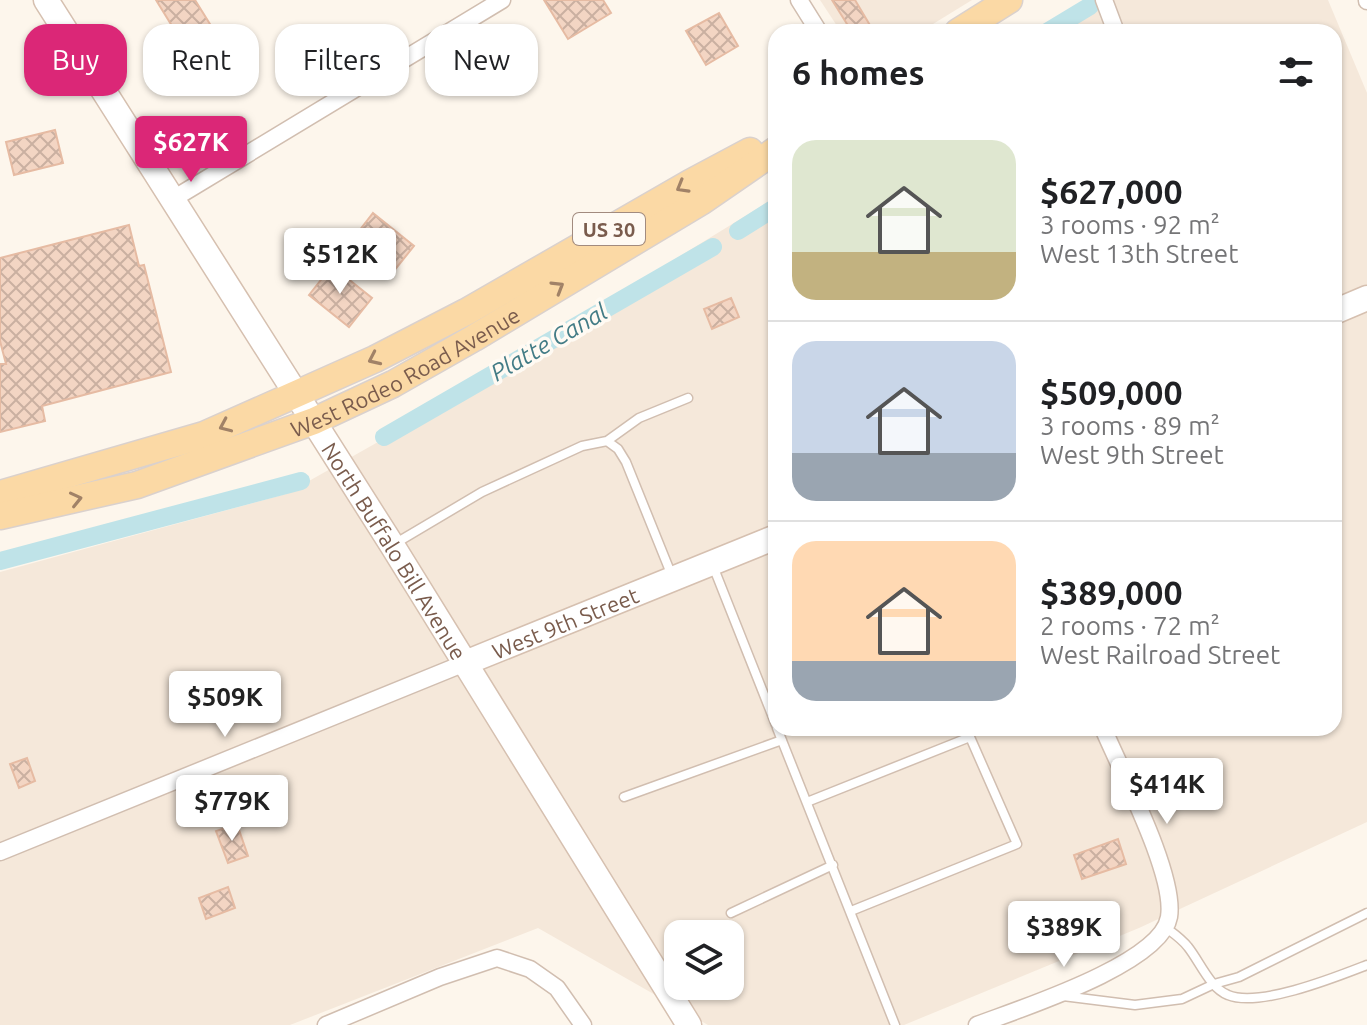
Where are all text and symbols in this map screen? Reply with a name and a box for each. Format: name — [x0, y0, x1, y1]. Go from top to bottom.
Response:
chip: Buy — [24, 24, 127, 96]
chip: Rent — [143, 24, 259, 96]
chip: Filters — [275, 24, 409, 96]
chip: New — [425, 24, 538, 96]
icon: filters — [1274, 50, 1318, 94]
text: 6 homes — [792, 53, 925, 91]
pin: $627K — [135, 116, 247, 184]
text: $627K — [153, 127, 229, 156]
icon: home — [856, 172, 952, 268]
text: $627,000 — [1040, 172, 1183, 210]
one-way arrow — [677, 177, 691, 193]
text: 3 rooms · 92 m² — [1040, 210, 1220, 239]
road number: US 30 — [573, 213, 645, 245]
pin: $512K — [284, 228, 396, 296]
text: $512K — [302, 239, 378, 268]
text: West 13th Street — [1040, 239, 1238, 268]
one-way arrow — [549, 282, 564, 297]
water label: Platte Canal — [486, 298, 612, 386]
street label: West Rodeo Road Avenue — [287, 301, 524, 441]
one-way arrow — [368, 349, 383, 365]
icon: home — [856, 373, 952, 469]
text: $509,000 — [1040, 373, 1183, 411]
text: 3 rooms · 89 m² — [1040, 411, 1220, 440]
one-way arrow — [219, 416, 233, 432]
street label: North Buffalo Bill Avenue — [317, 438, 472, 664]
text: West 9th Street — [1040, 440, 1224, 469]
one-way arrow — [69, 491, 82, 508]
icon: home — [856, 573, 952, 669]
text: $389,000 — [1040, 573, 1183, 611]
street label: West 9th Street — [488, 582, 642, 663]
text: 2 rooms · 72 m² — [1040, 611, 1220, 640]
text: West Railroad Street — [1040, 640, 1280, 669]
pin: $509K — [169, 671, 281, 739]
text: $509K — [187, 682, 263, 711]
pin: $414K — [1111, 758, 1223, 826]
text: $414K — [1129, 769, 1205, 798]
pin: $779K — [176, 775, 288, 843]
text: $779K — [194, 786, 270, 815]
pin: $389K — [1008, 901, 1120, 969]
text: $389K — [1026, 912, 1102, 941]
map controls — [664, 920, 744, 1000]
button: layers — [664, 920, 744, 1000]

